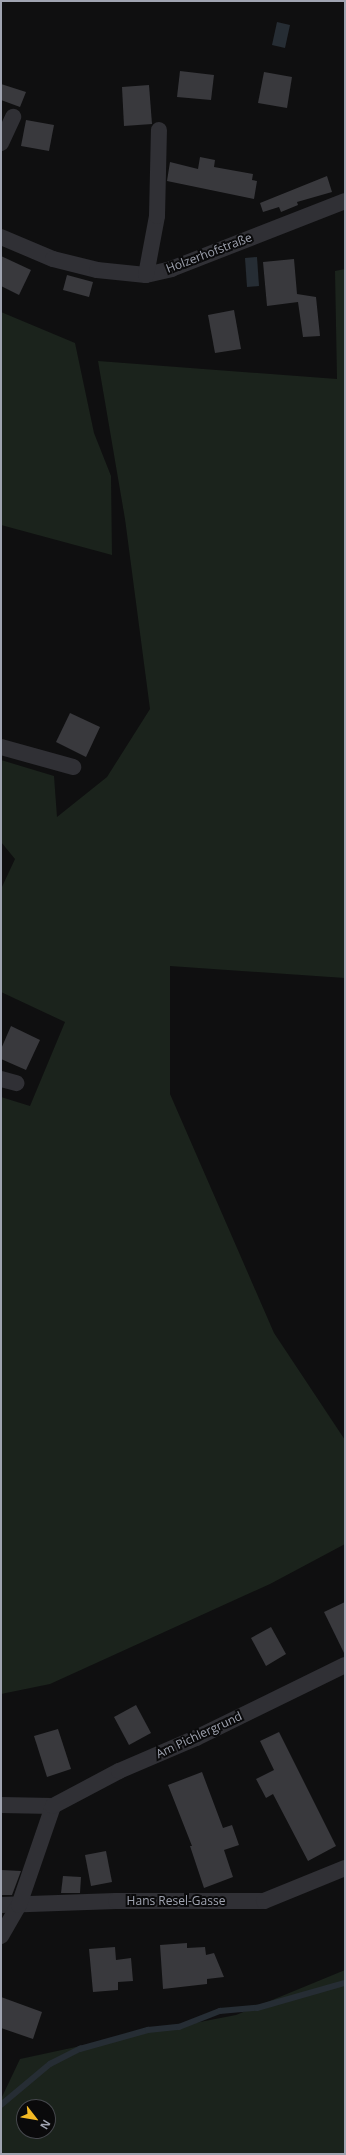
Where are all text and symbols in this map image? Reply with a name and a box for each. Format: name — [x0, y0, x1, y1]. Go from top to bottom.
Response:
street label: Holzerhofstraße — [164, 230, 254, 276]
street label: Am Pichlergrund — [154, 1709, 244, 1761]
street label: Hans Resel-Gasse — [127, 1894, 225, 1908]
north arrow — [16, 2099, 56, 2139]
text: N — [37, 2117, 55, 2133]

